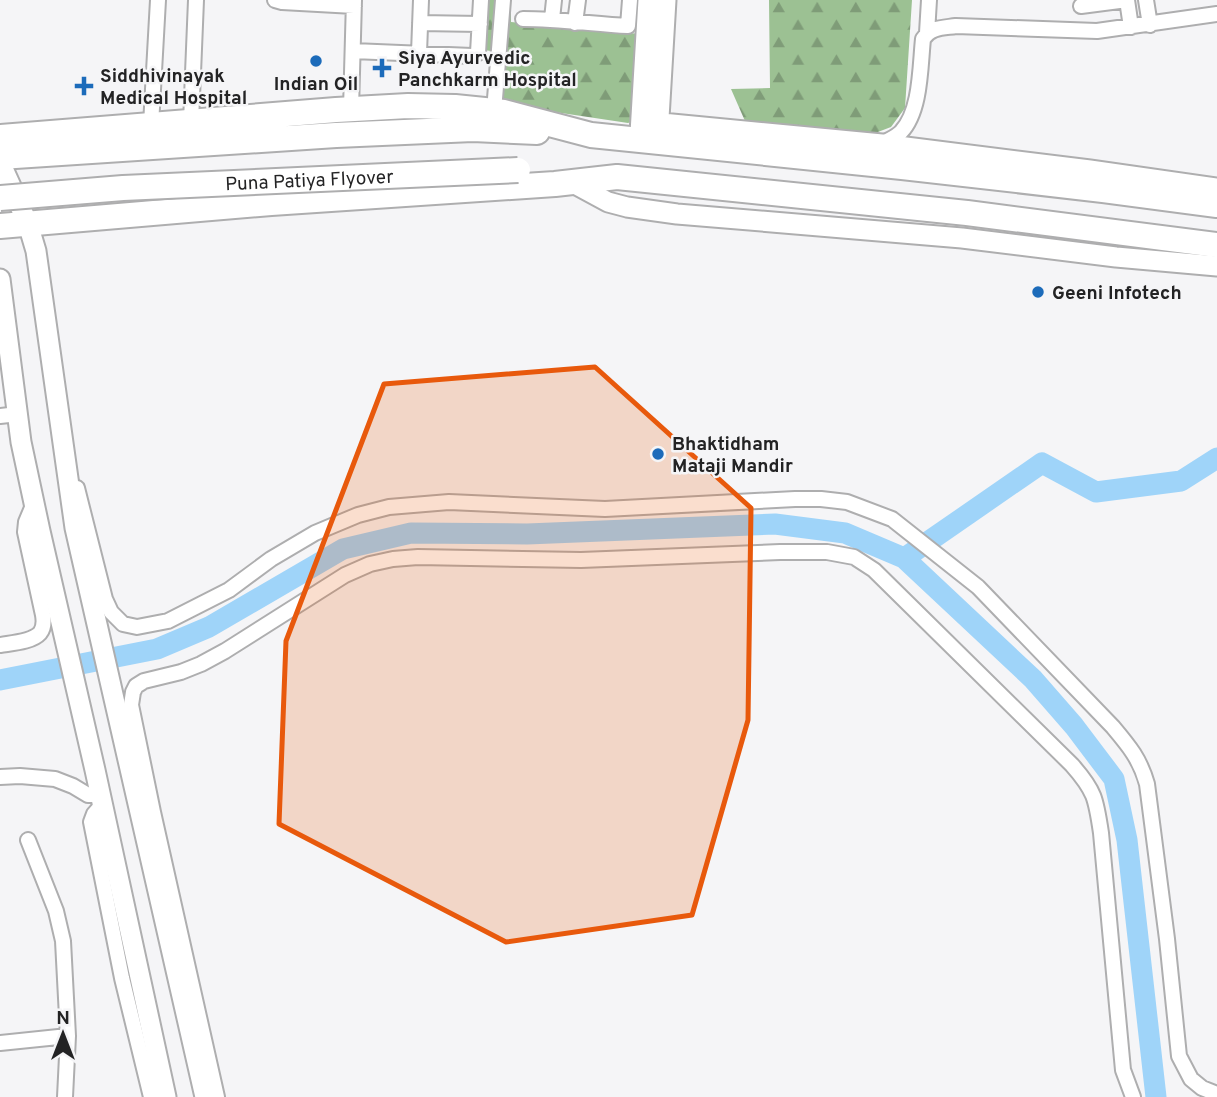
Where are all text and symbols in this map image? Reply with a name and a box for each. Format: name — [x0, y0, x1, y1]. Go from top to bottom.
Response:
place label: Siya Ayurvedic Panchkarm Hospital — [398, 47, 577, 93]
marker: Indian Oil — [308, 53, 324, 69]
marker: Siya Ayurvedic Panchkarm Hospital — [372, 58, 392, 78]
place label: Siddhivinayak Medical Hospital — [100, 65, 247, 111]
place label: Indian Oil — [274, 73, 358, 97]
marker: Siddhivinayak Medical Hospital — [74, 76, 94, 96]
street label: Puna Patiya Flyover — [225, 166, 395, 197]
place label: Geeni Infotech — [1052, 282, 1182, 306]
marker: Geeni Infotech — [1030, 284, 1046, 300]
place label: Bhaktidham Mataji Mandir — [672, 433, 793, 479]
marker: Bhaktidham Mataji Mandir — [650, 446, 666, 462]
north arrow — [28, 999, 98, 1069]
text: N — [56, 1007, 70, 1031]

